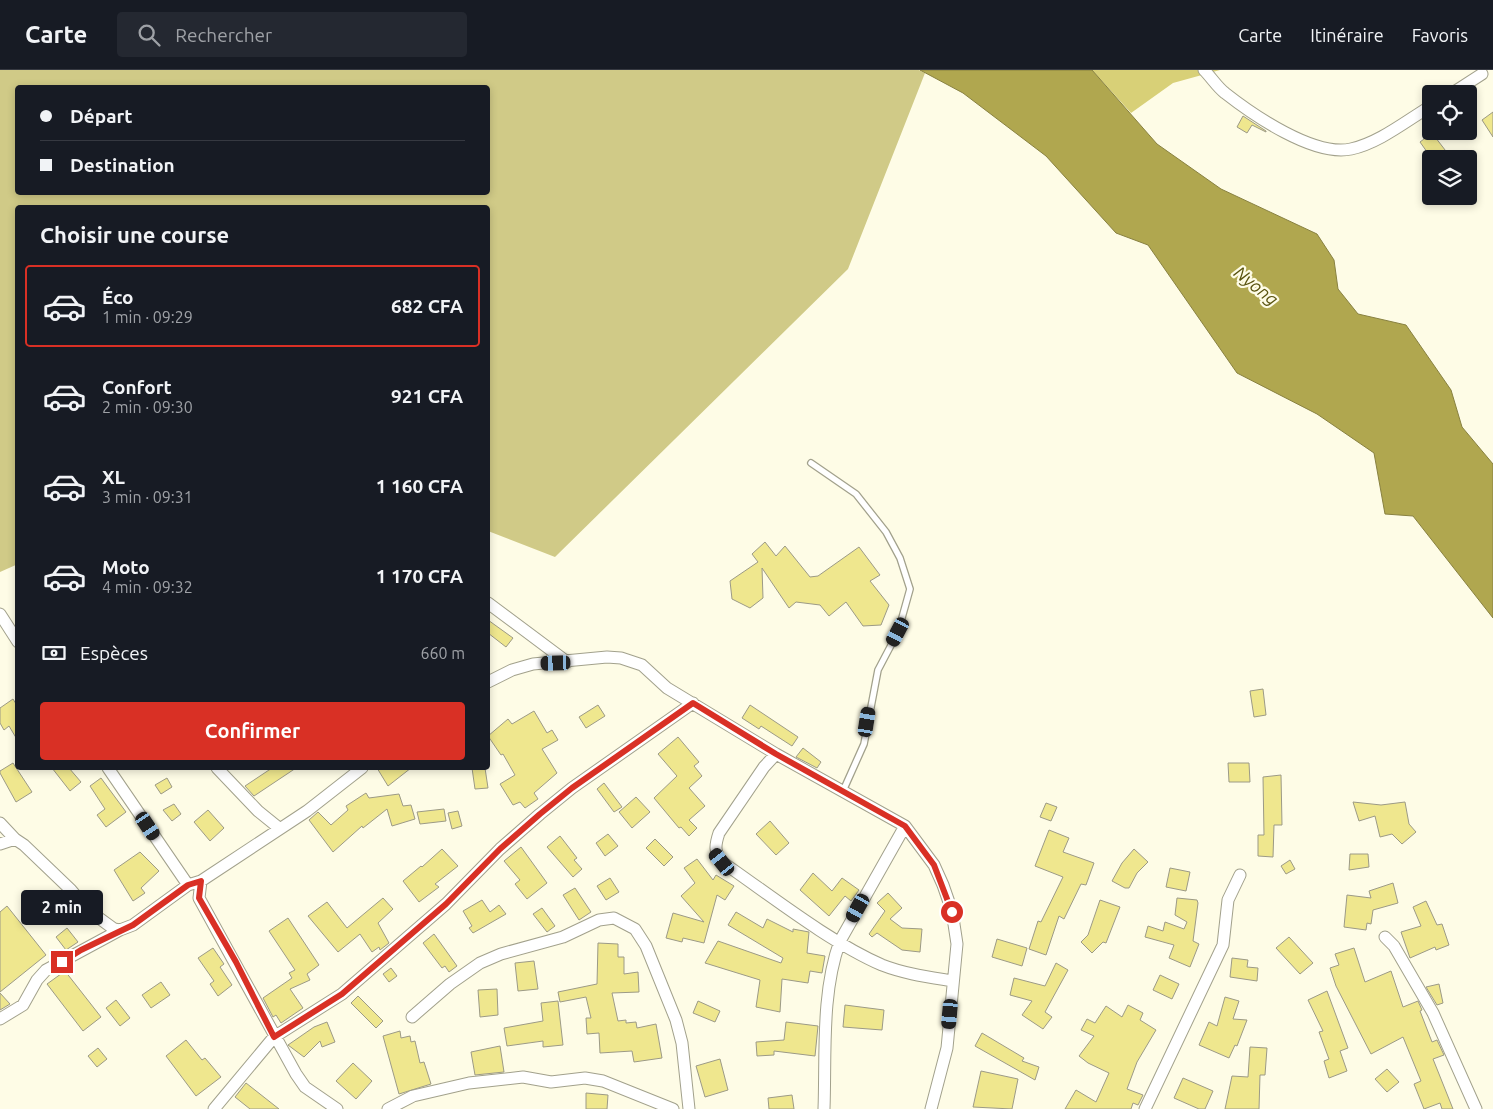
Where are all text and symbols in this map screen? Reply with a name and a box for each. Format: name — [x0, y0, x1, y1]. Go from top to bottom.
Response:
search box — [117, 12, 467, 57]
text: Carte — [25, 21, 87, 48]
icon: search — [135, 21, 163, 49]
text: Rechercher — [175, 24, 272, 46]
text: Carte — [1238, 25, 1282, 45]
text: Itinéraire — [1310, 25, 1384, 45]
text: Favoris — [1412, 25, 1468, 45]
map controls — [1422, 85, 1477, 205]
button: locate — [1422, 85, 1477, 140]
text: Départ — [70, 105, 133, 127]
button: layers — [1422, 150, 1477, 205]
text: Destination — [70, 154, 175, 176]
text: Choisir une course — [40, 222, 229, 247]
water label: Nyong — [1231, 262, 1283, 309]
icon: car — [42, 284, 87, 329]
text: Éco — [102, 286, 134, 308]
text: 682 CFA — [391, 295, 463, 317]
text: 1 min · 09:29 — [102, 308, 193, 326]
icon: car — [42, 374, 87, 419]
text: Confort — [102, 376, 172, 398]
text: 921 CFA — [391, 385, 463, 407]
text: 2 min · 09:30 — [102, 398, 193, 416]
icon: car — [42, 464, 87, 509]
text: XL — [102, 466, 125, 488]
text: 1 160 CFA — [376, 475, 463, 497]
text: 3 min · 09:31 — [102, 488, 193, 506]
icon: car — [42, 554, 87, 599]
text: Moto — [102, 556, 150, 578]
text: 1 170 CFA — [376, 565, 463, 587]
text: 4 min · 09:32 — [102, 578, 193, 596]
car — [884, 615, 911, 649]
icon: cash — [40, 639, 68, 667]
text: Espèces — [80, 642, 148, 664]
text: 660 m — [420, 644, 465, 662]
car — [540, 655, 571, 671]
button: Confirmer — [40, 702, 465, 760]
car — [857, 706, 876, 738]
car — [133, 809, 162, 843]
car — [706, 846, 737, 878]
callout: 2 min — [21, 890, 103, 924]
car — [844, 891, 871, 925]
text: 2 min — [42, 898, 82, 916]
route start — [941, 901, 963, 923]
route end — [51, 951, 73, 973]
car — [941, 998, 958, 1030]

